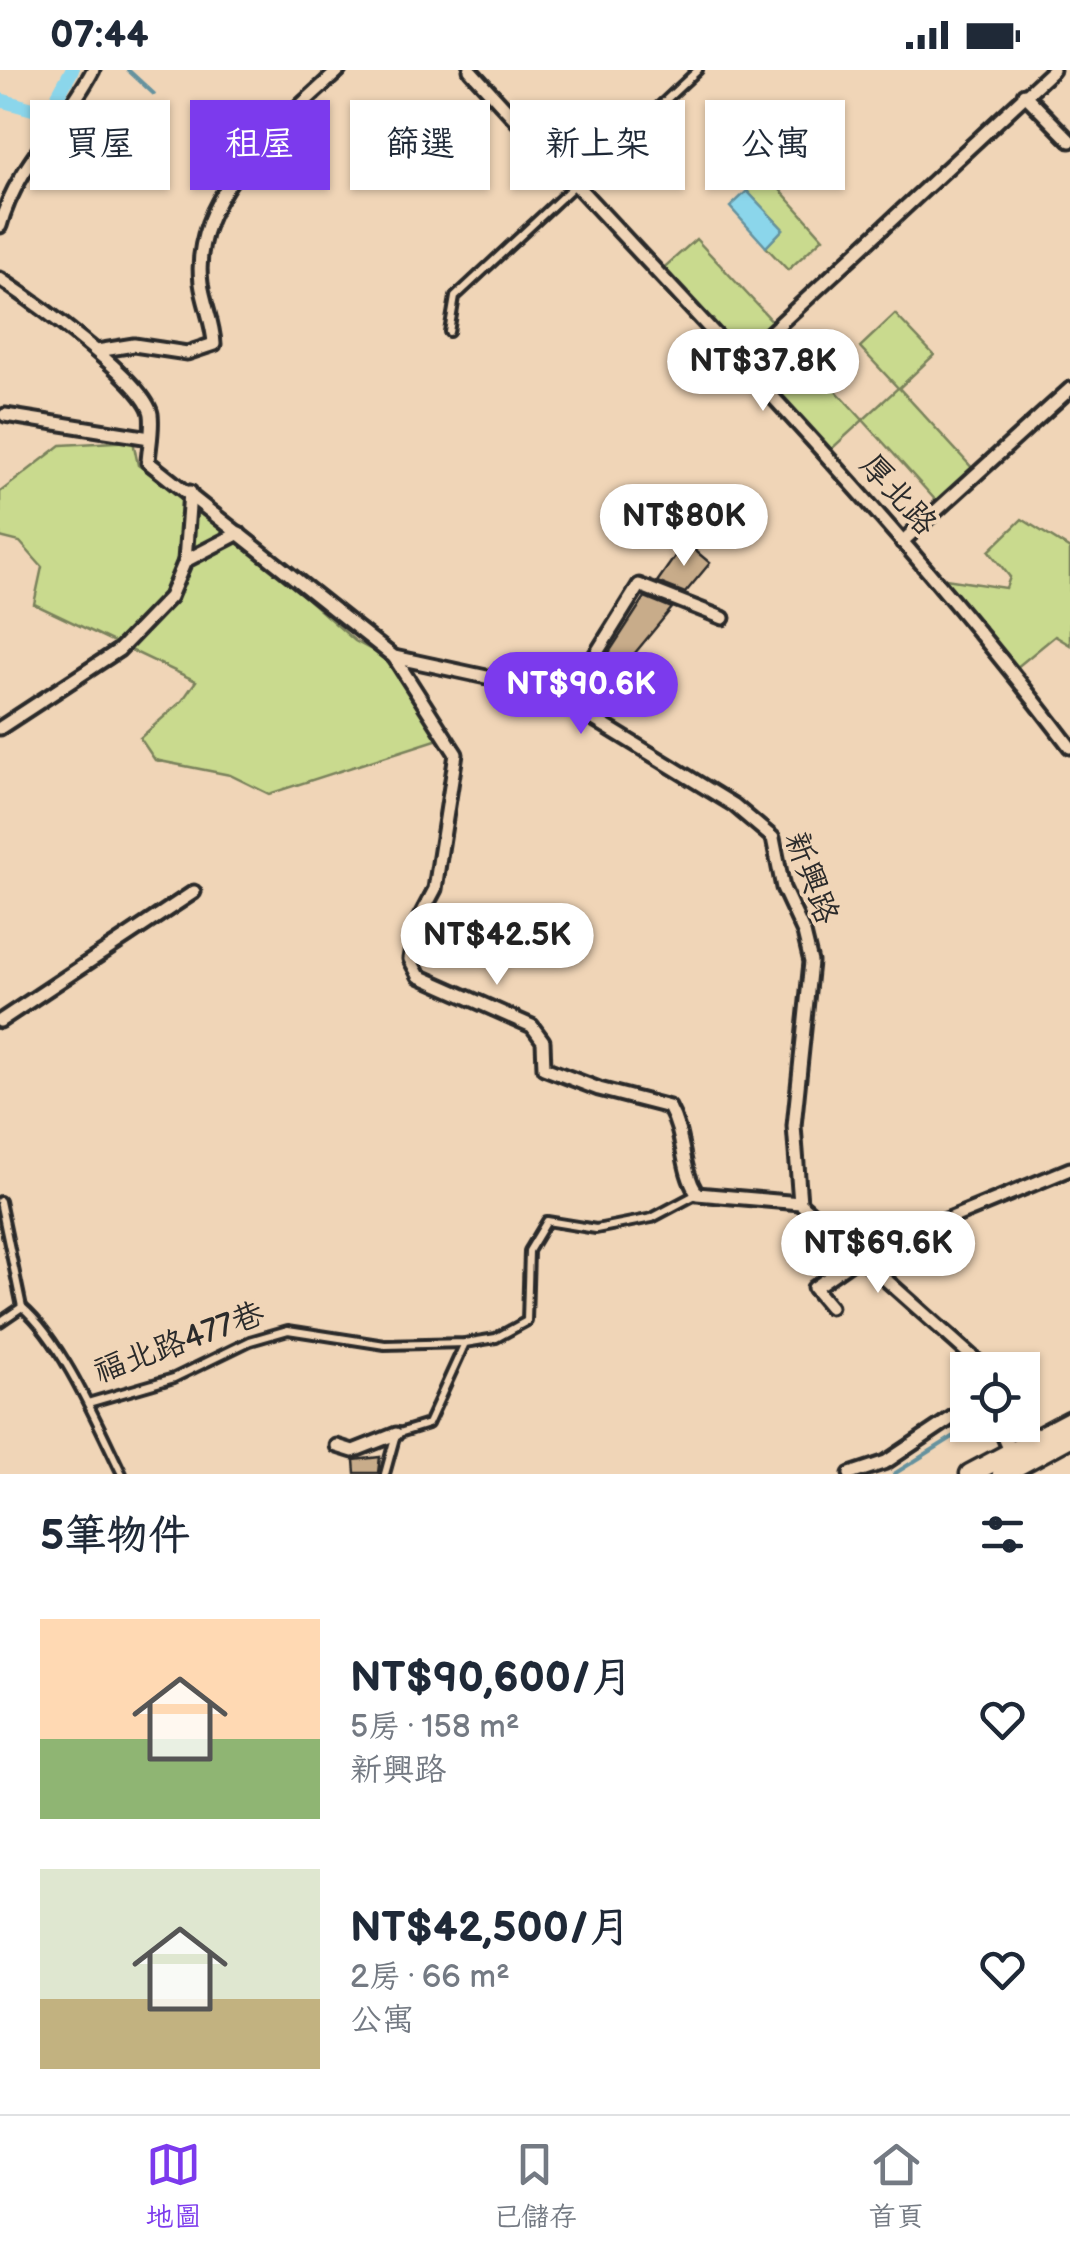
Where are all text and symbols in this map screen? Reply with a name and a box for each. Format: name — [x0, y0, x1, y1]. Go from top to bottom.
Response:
text: 07:44 — [50, 13, 149, 58]
chip: 買屋 — [30, 100, 170, 190]
chip: 租屋 — [190, 100, 330, 190]
chip: 篩選 — [350, 100, 490, 190]
chip: 新上架 — [510, 100, 685, 190]
chip: 公寓 — [705, 100, 845, 190]
pin: NT$37.8K — [660, 329, 866, 414]
text: NT$37.8K — [689, 342, 837, 381]
street label: 厚北路 — [851, 446, 945, 544]
pin: NT$80K — [603, 484, 765, 569]
text: NT$80K — [622, 497, 746, 536]
pin: NT$90.6K — [478, 652, 684, 737]
text: NT$90.6K — [506, 665, 656, 704]
street label: 新興路 — [776, 826, 846, 930]
pin: NT$42.5K — [394, 903, 600, 988]
text: NT$42.5K — [423, 916, 571, 955]
pin: NT$69.6K — [775, 1211, 981, 1296]
text: NT$69.6K — [803, 1224, 953, 1263]
street label: 福北路477巷 — [88, 1294, 270, 1392]
map controls — [950, 1352, 1040, 1442]
button: locate — [950, 1352, 1040, 1442]
icon: filters — [975, 1507, 1030, 1562]
text: 5筆物件 — [40, 1511, 190, 1562]
text: NT$90,600/月 — [350, 1653, 633, 1704]
icon: home — [120, 1659, 240, 1779]
icon: heart — [975, 1692, 1030, 1747]
text: 5房 · 158 m² — [350, 1708, 520, 1747]
text: 新興路 — [350, 1751, 446, 1790]
text: NT$42,500/月 — [350, 1903, 631, 1954]
icon: home — [120, 1909, 240, 2029]
icon: heart — [975, 1942, 1030, 1997]
text: 2房 · 66 m² — [350, 1958, 510, 1997]
text: 公寓 — [350, 2001, 414, 2040]
tab: 地圖 — [146, 2137, 202, 2234]
tab: 已儲存 — [493, 2137, 577, 2234]
tab: 首頁 — [868, 2137, 924, 2234]

